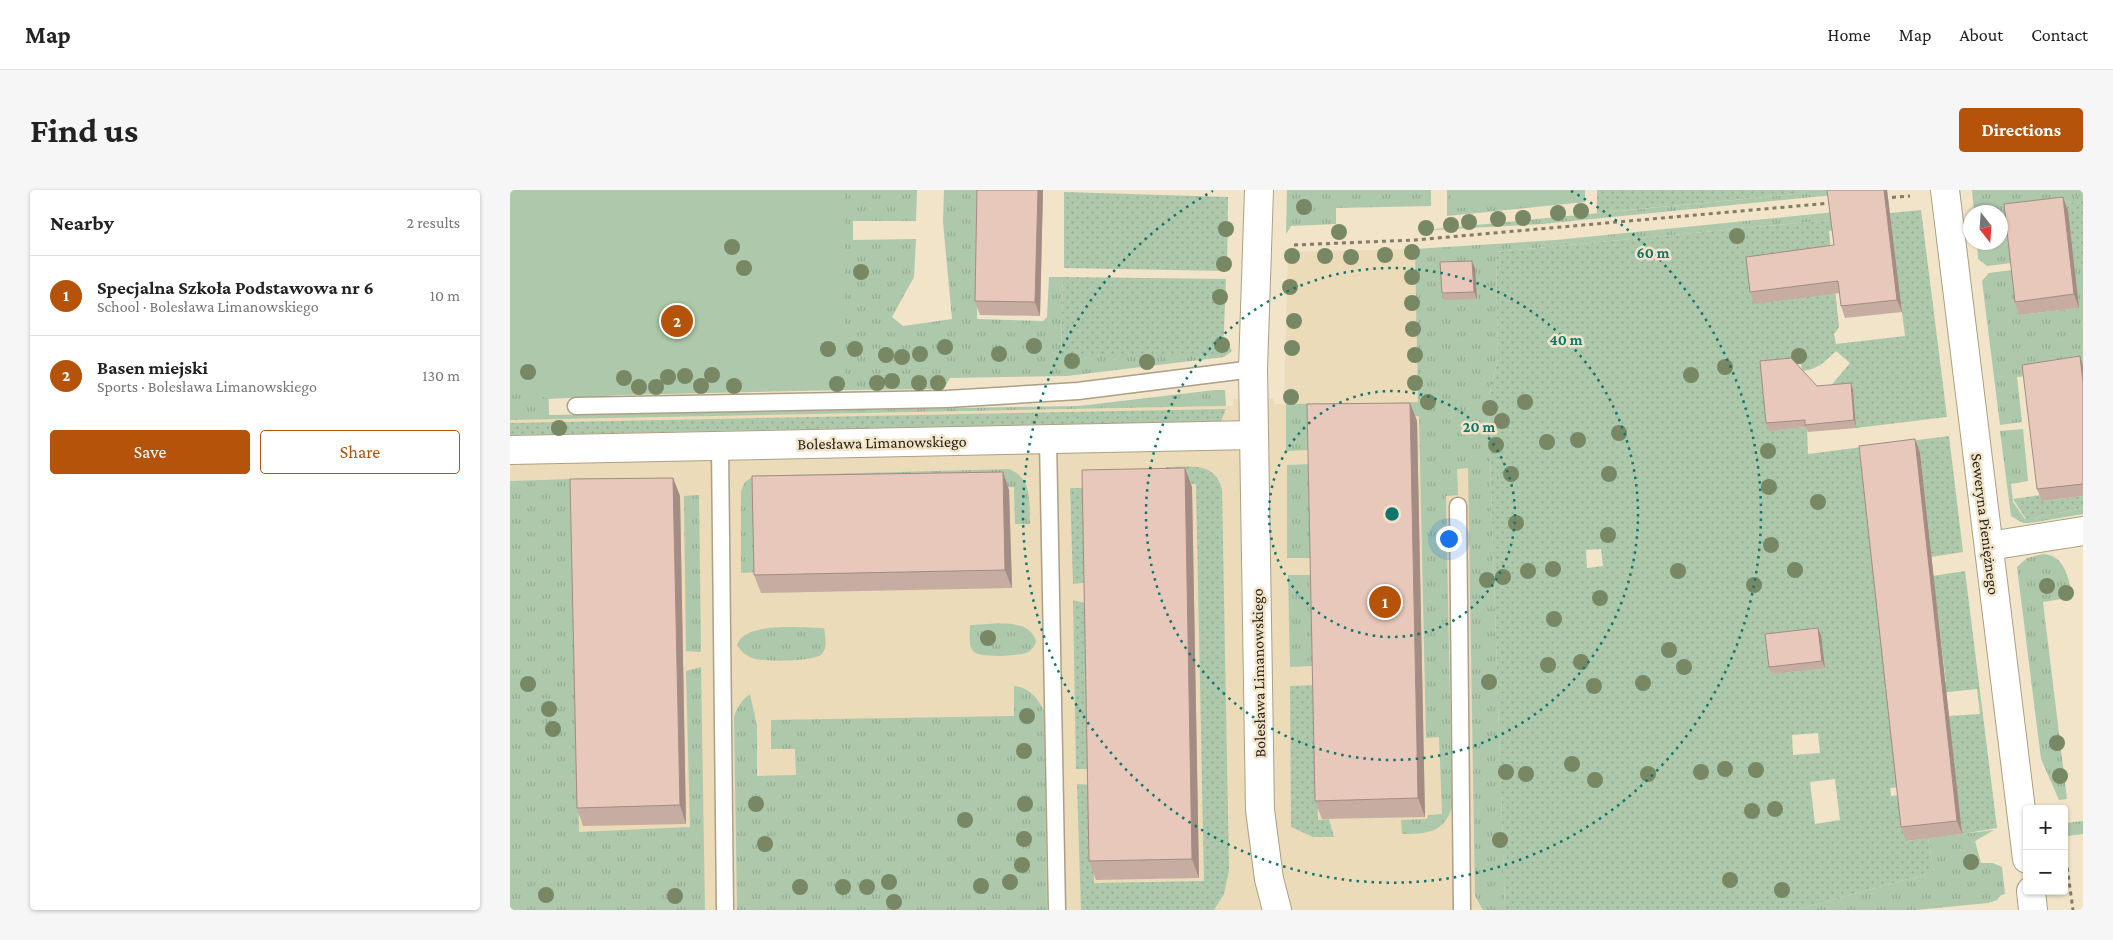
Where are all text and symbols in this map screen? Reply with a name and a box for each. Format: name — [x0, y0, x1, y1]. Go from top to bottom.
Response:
text: Map — [25, 21, 71, 48]
text: Home — [1828, 25, 1871, 45]
text: Map — [1899, 25, 1931, 45]
text: About — [1959, 25, 2003, 45]
text: Contact — [2031, 25, 2088, 45]
button: Directions — [1959, 108, 2083, 152]
text: Find us — [30, 111, 138, 150]
north arrow — [1963, 205, 2008, 250]
text: Nearby — [50, 211, 114, 235]
text: 2 results — [407, 214, 460, 231]
text: 60 m — [1637, 245, 1670, 261]
text: Specjalna Szkoła Podstawowa nr 6 — [97, 277, 374, 298]
text: 1 — [63, 287, 69, 304]
text: 10 m — [430, 287, 460, 304]
text: School · Bolesława Limanowskiego — [97, 298, 319, 315]
pin: 2 — [661, 302, 693, 340]
text: 40 m — [1550, 332, 1583, 348]
text: Basen miejski — [97, 357, 208, 378]
text: 2 — [62, 367, 70, 384]
text: 130 m — [422, 367, 460, 384]
text: Sports · Bolesława Limanowskiego — [97, 378, 317, 395]
text: 20 m — [1463, 419, 1495, 435]
button: Save — [50, 430, 250, 474]
button: Share — [260, 430, 460, 474]
street label: Bolesława Limanowskiego — [797, 433, 967, 453]
street label: Seweryna Pieniężnego — [1967, 452, 2003, 596]
centre of rings — [1383, 505, 1401, 523]
your location — [1436, 526, 1462, 552]
pin: 1 — [1369, 583, 1401, 621]
street label: Bolesława Limanowskiego — [1249, 588, 1269, 758]
map controls — [2023, 805, 2068, 895]
button: + — [2023, 805, 2068, 850]
button: − — [2023, 850, 2068, 895]

